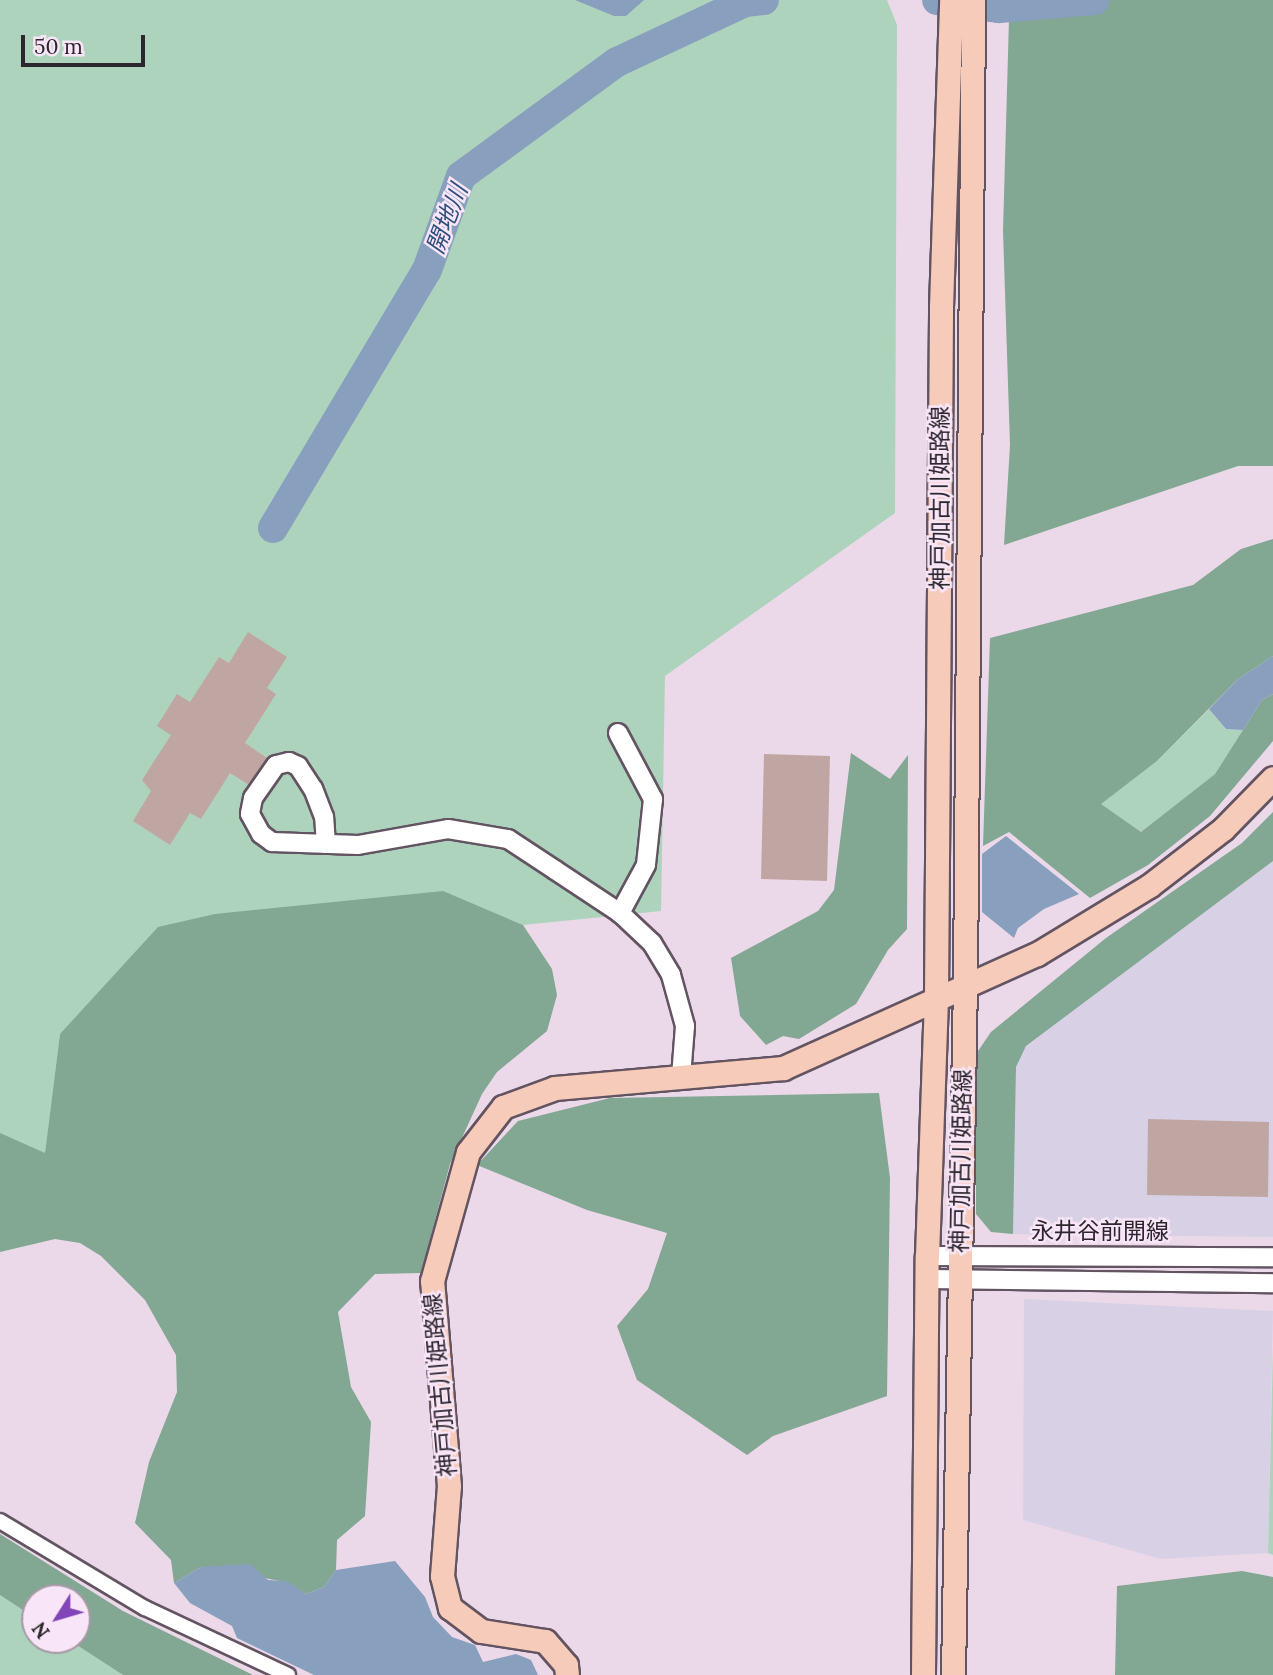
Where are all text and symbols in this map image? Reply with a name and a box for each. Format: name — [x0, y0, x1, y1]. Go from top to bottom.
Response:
scale bar — [24, 21, 149, 65]
text: 50 m — [34, 33, 83, 60]
water label: 開地川 — [421, 180, 473, 258]
street label: 神戸加古川姫路線 — [926, 406, 954, 590]
street label: 神戸加古川姫路線 — [946, 1069, 976, 1253]
street label: 永井谷前開線 — [1031, 1217, 1169, 1245]
street label: 神戸加古川姫路線 — [418, 1292, 462, 1478]
north arrow — [21, 1584, 91, 1654]
text: N — [27, 1617, 55, 1644]

